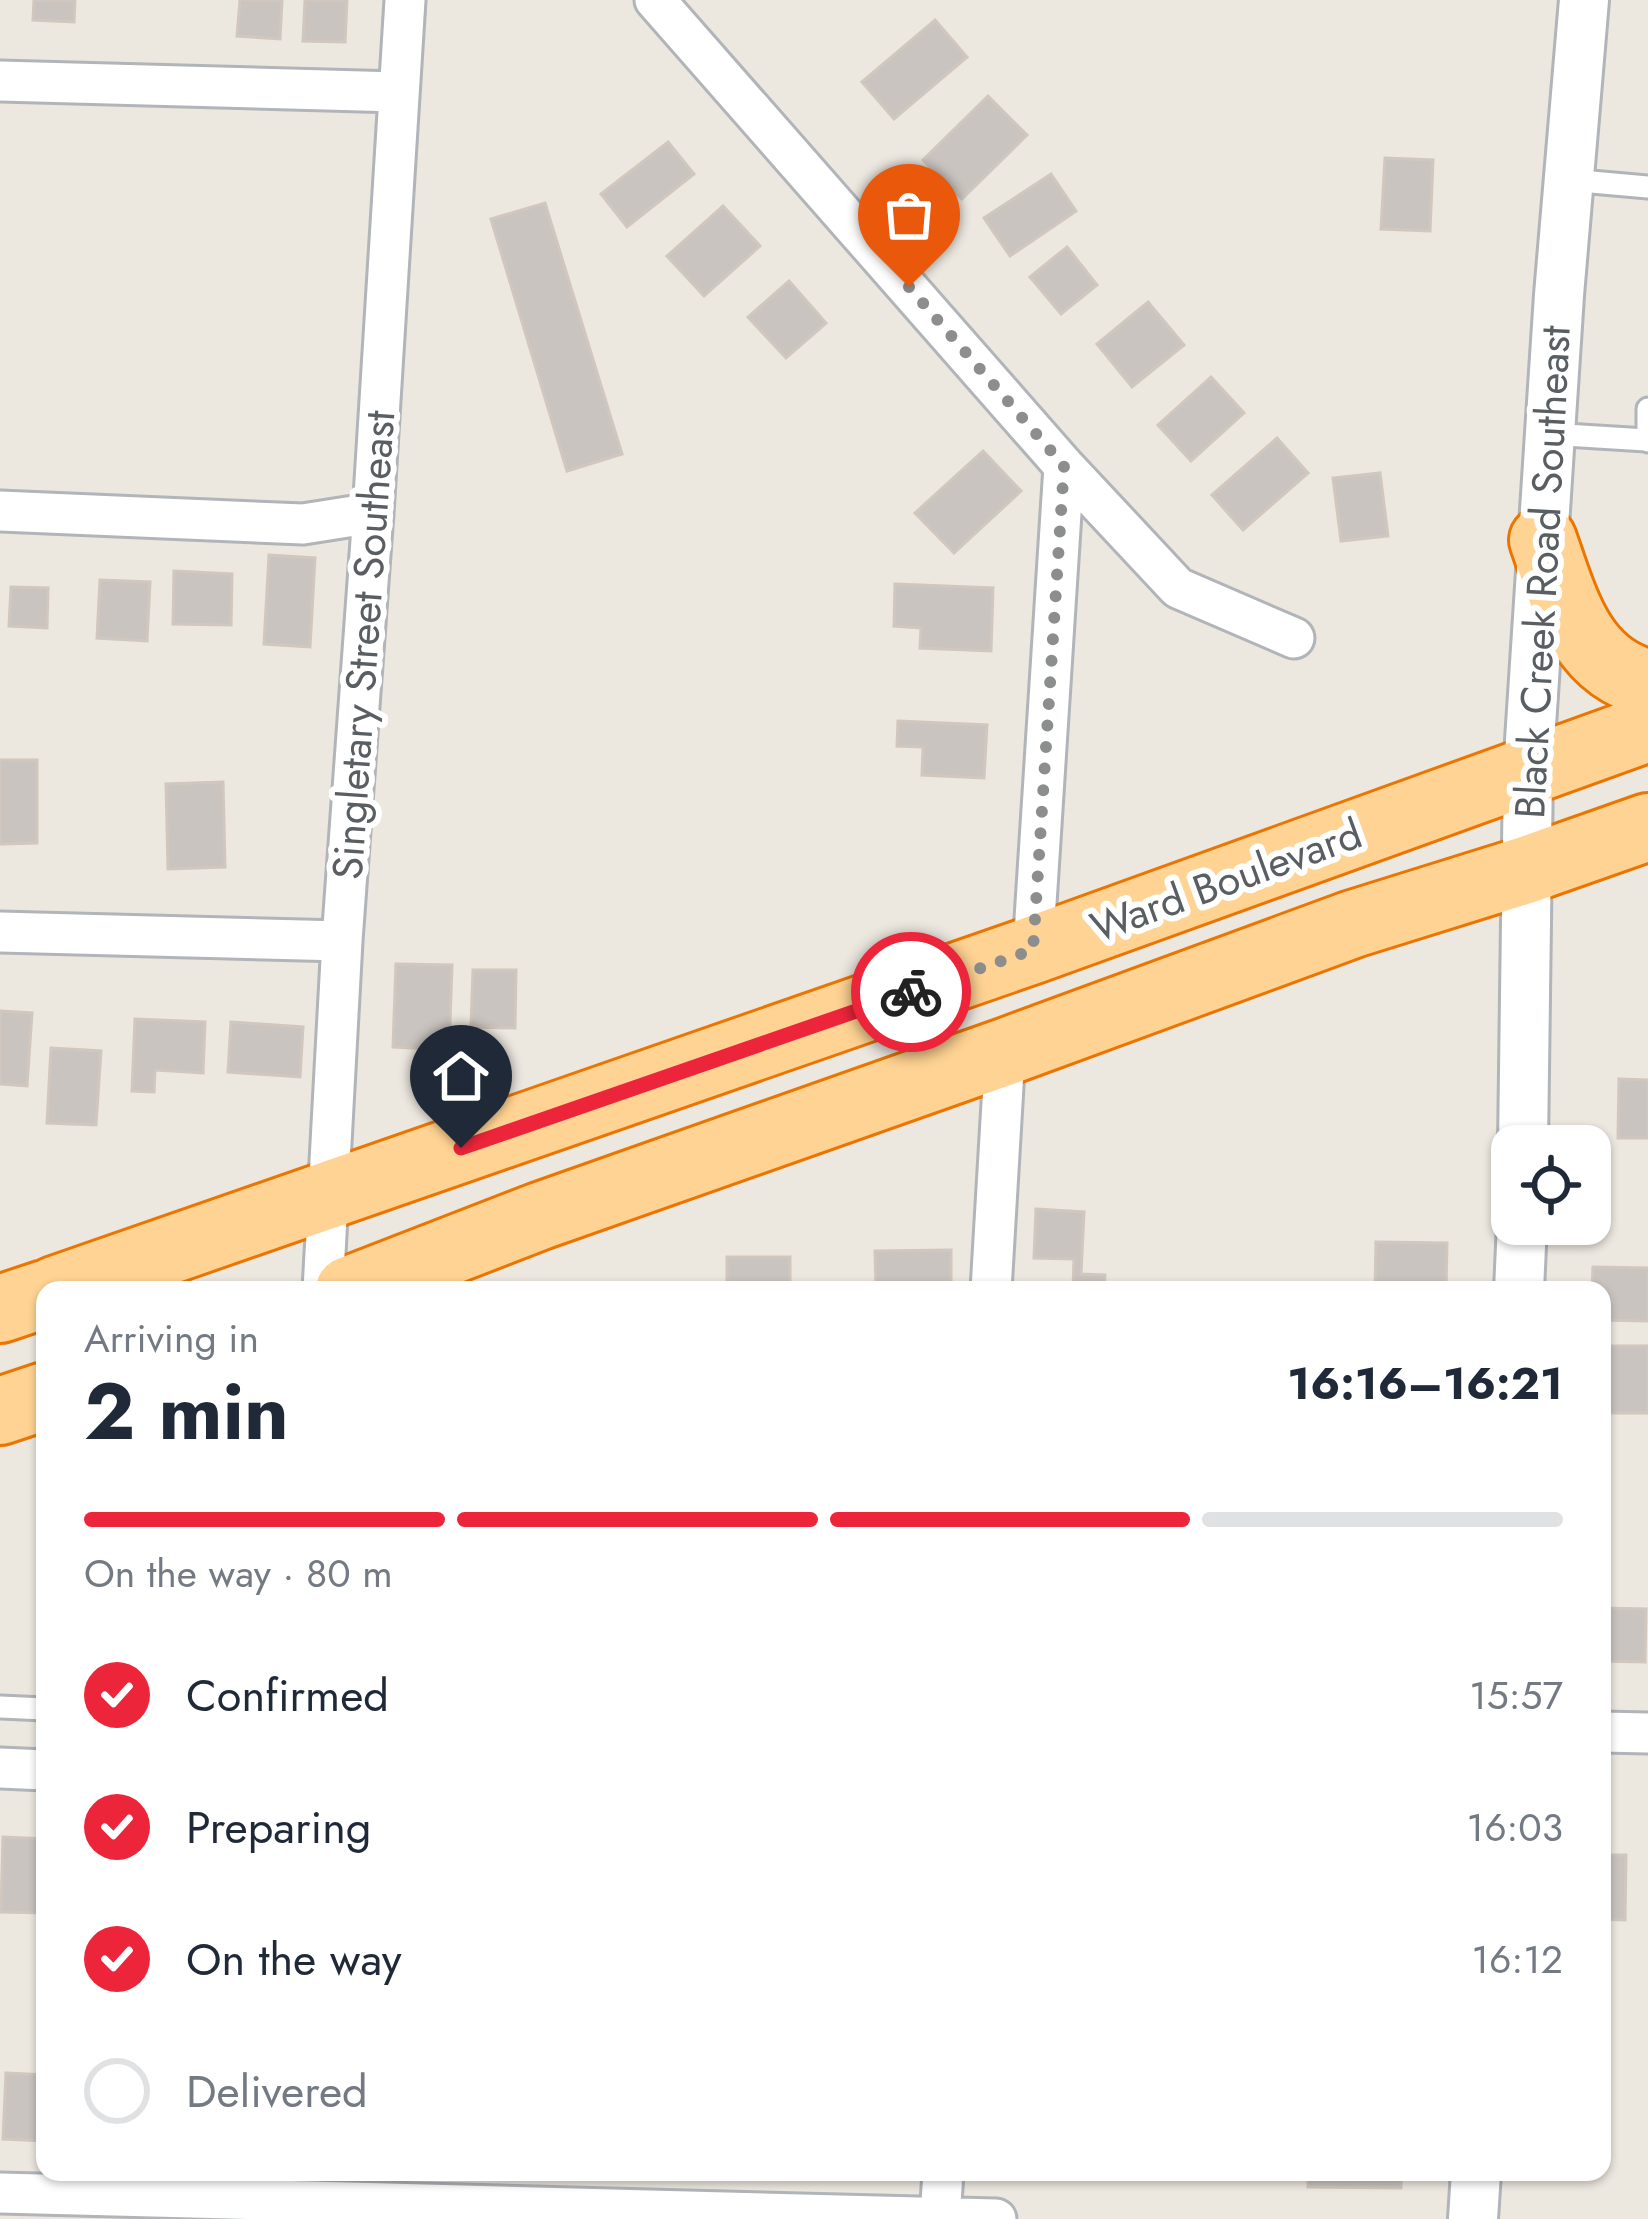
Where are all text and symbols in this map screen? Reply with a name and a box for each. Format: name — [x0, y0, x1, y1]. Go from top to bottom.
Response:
pin — [858, 164, 960, 287]
icon: bag — [876, 182, 942, 248]
street label: Black Creek Road Southeast — [1499, 324, 1586, 820]
street label: Singletary Street Southeast — [317, 408, 410, 882]
street label: Ward Boulevard — [1082, 803, 1370, 958]
courier — [851, 932, 971, 1052]
icon: bike — [878, 959, 944, 1025]
pin — [410, 1025, 512, 1148]
icon: home — [428, 1043, 494, 1109]
map controls — [1491, 1125, 1611, 1245]
button: locate — [1491, 1125, 1611, 1245]
text: Arriving in — [84, 1310, 259, 1367]
text: 16:16–16:21 — [1287, 1351, 1563, 1416]
text: 2 min — [84, 1356, 289, 1468]
text: On the way · 80 m — [84, 1545, 393, 1602]
icon: check — [84, 1662, 150, 1728]
text: Confirmed — [186, 1663, 389, 1728]
text: 15:57 — [1469, 1667, 1563, 1724]
icon: check — [84, 1794, 150, 1860]
text: Preparing — [186, 1795, 371, 1860]
text: 16:03 — [1467, 1799, 1563, 1856]
icon: check — [84, 1926, 150, 1992]
text: On the way — [186, 1927, 402, 1992]
text: 16:12 — [1472, 1931, 1563, 1988]
text: Delivered — [186, 2059, 368, 2124]

